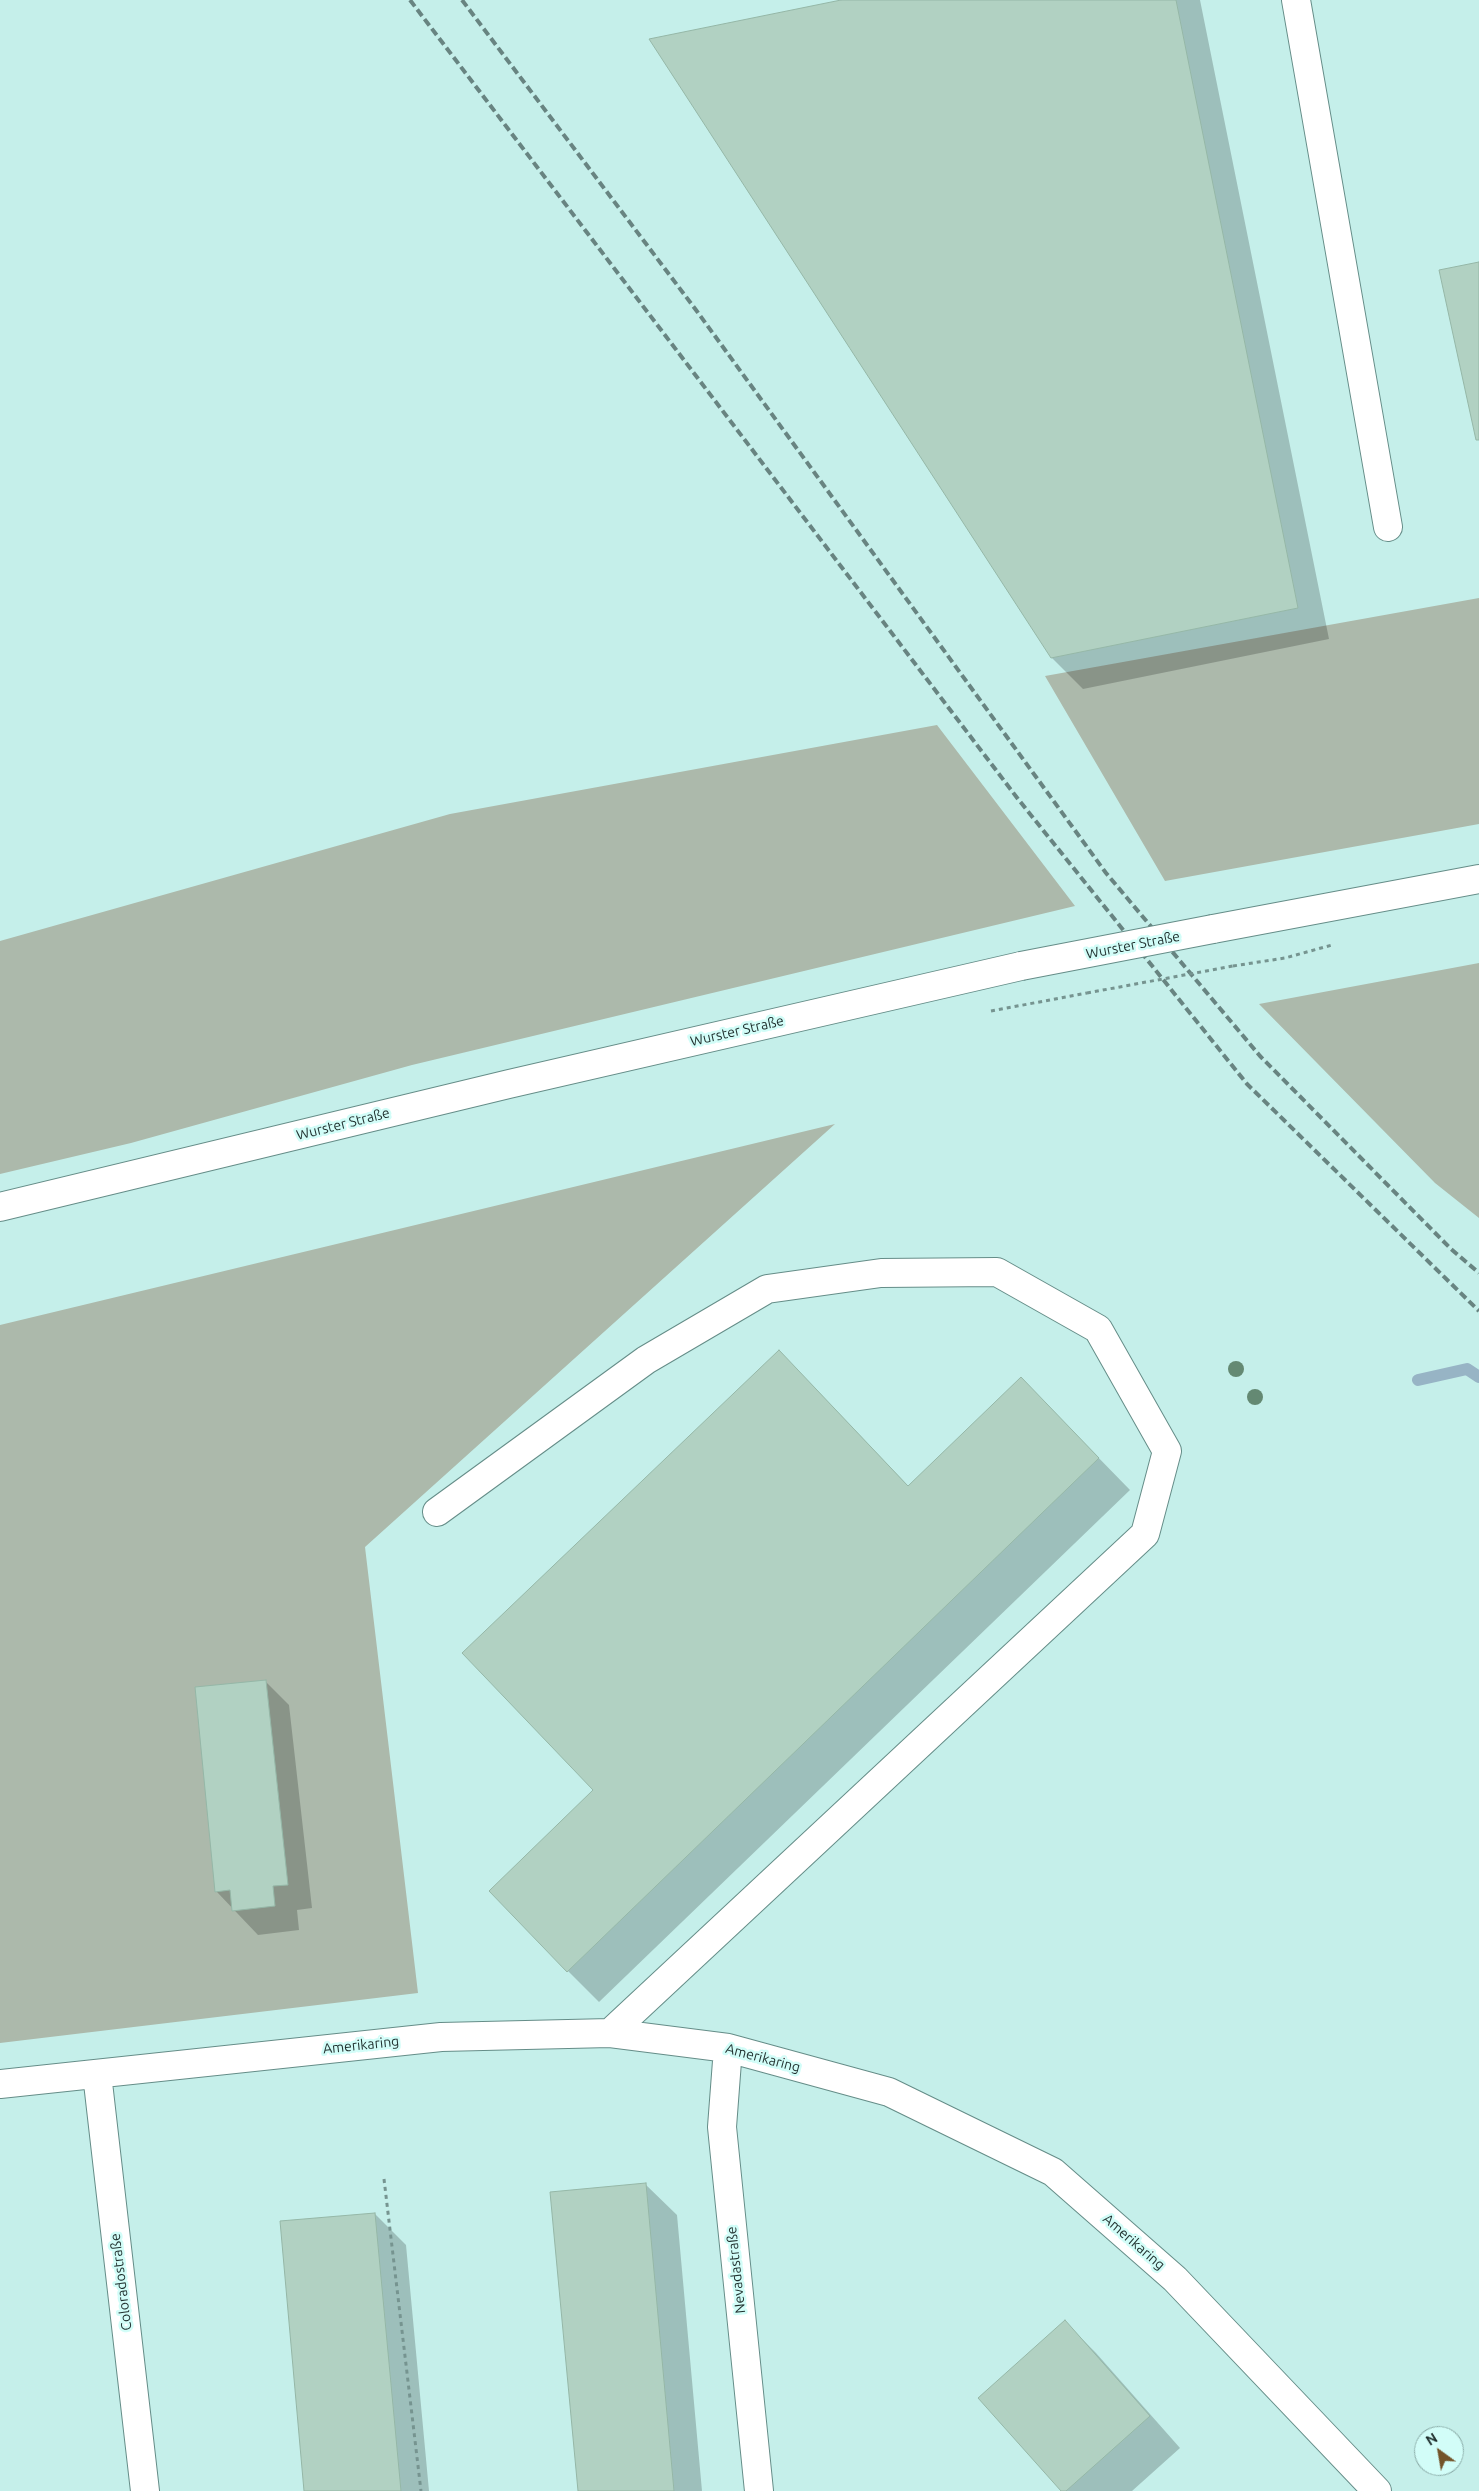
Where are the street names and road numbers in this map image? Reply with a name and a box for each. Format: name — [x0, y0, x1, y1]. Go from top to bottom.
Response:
street label: Wurster Straße — [1085, 928, 1181, 962]
street label: Wurster Straße — [689, 1012, 785, 1050]
street label: Wurster Straße — [295, 1104, 391, 1144]
street label: Amerikaring — [322, 2033, 400, 2057]
street label: Amerikaring — [724, 2040, 802, 2076]
street label: Amerikaring — [1100, 2211, 1168, 2273]
street label: Nevadastraße — [723, 2226, 749, 2314]
street label: Coloradostraße — [107, 2232, 135, 2332]

